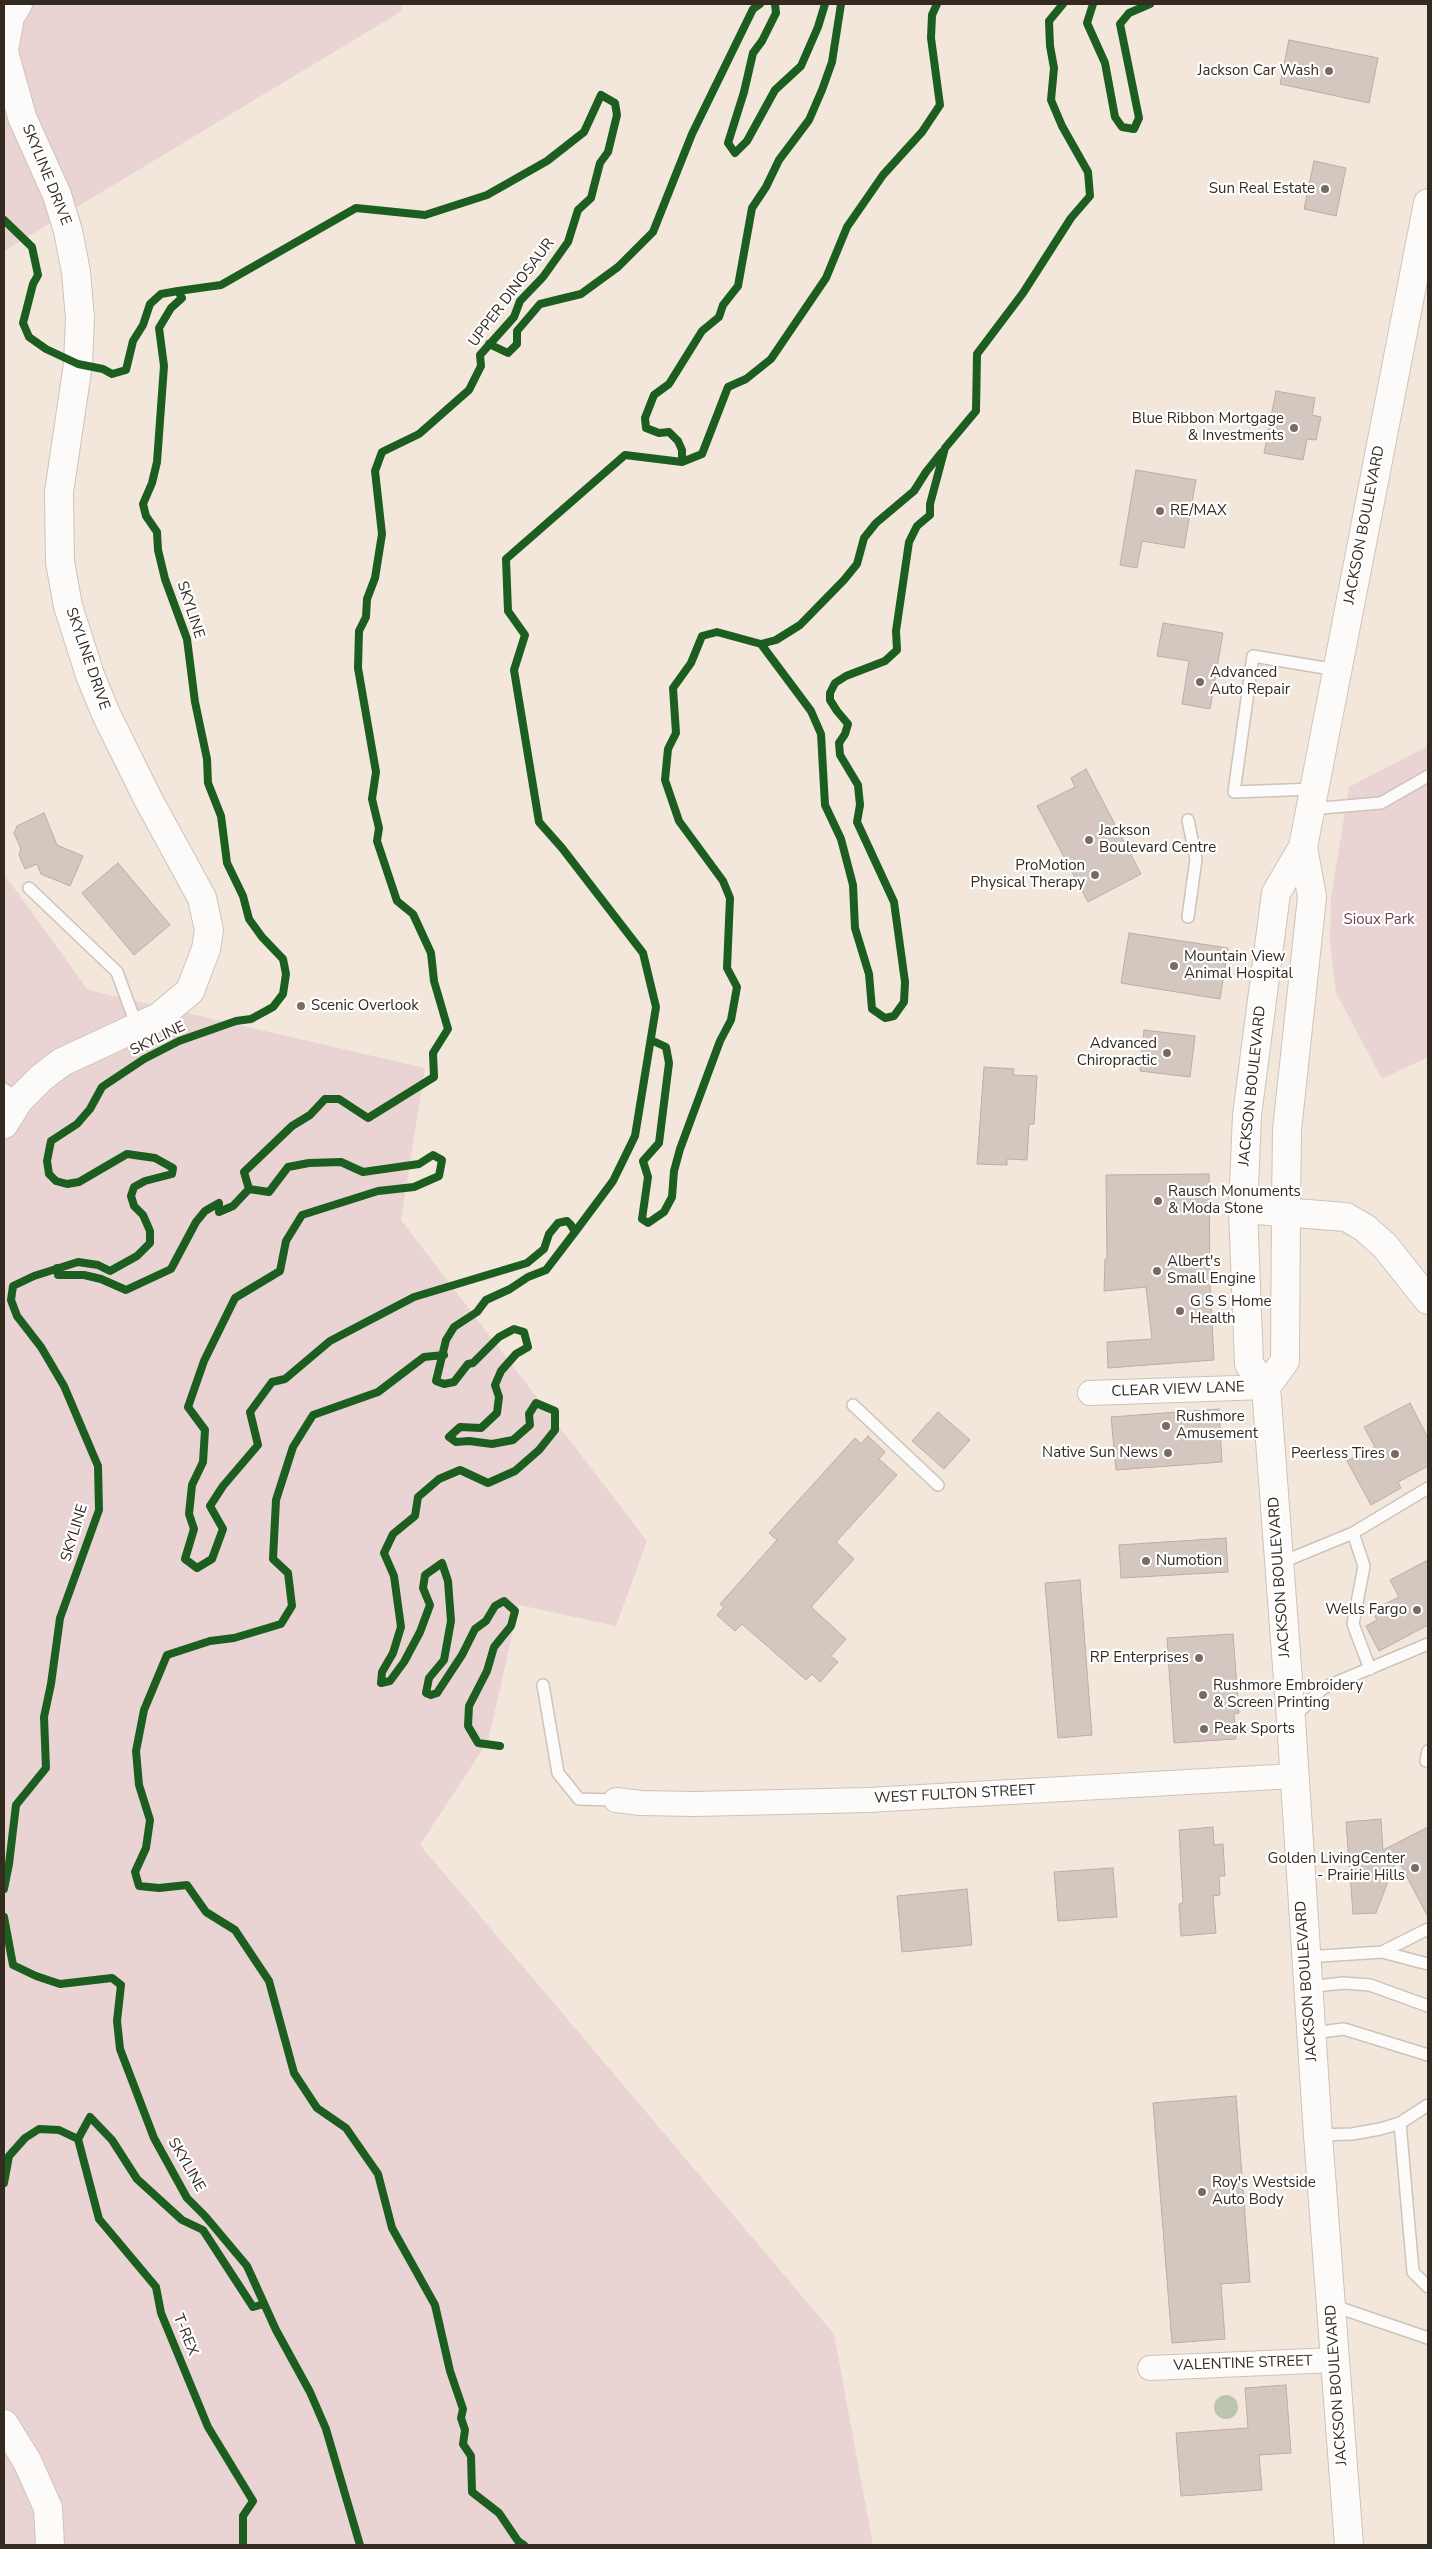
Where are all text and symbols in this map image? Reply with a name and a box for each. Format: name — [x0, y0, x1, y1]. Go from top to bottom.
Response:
place label: Jackson Car Wash — [1198, 62, 1319, 80]
marker: Jackson Car Wash — [1323, 65, 1335, 77]
street label: SKYLINE DRIVE — [18, 122, 74, 228]
place label: Sun Real Estate — [1209, 180, 1315, 198]
marker: Sun Real Estate — [1319, 183, 1331, 195]
street label: UPPER DINOSAUR — [465, 235, 559, 351]
place label: Blue Ribbon Mortgage & Investments — [1132, 410, 1284, 445]
marker: Blue Ribbon Mortgage & Investments — [1288, 422, 1300, 434]
street label: JACKSON BOULEVARD — [1341, 444, 1389, 606]
place label: RE/MAX — [1170, 502, 1227, 520]
marker: RE/MAX — [1154, 505, 1166, 517]
street label: SKYLINE — [172, 579, 208, 641]
street label: SKYLINE DRIVE — [61, 605, 113, 713]
place label: Advanced Auto Repair — [1210, 664, 1290, 699]
marker: Advanced Auto Repair — [1194, 676, 1206, 688]
place label: Jackson Boulevard Centre — [1099, 822, 1216, 857]
marker: Jackson Boulevard Centre — [1083, 834, 1095, 846]
place label: ProMotion Physical Therapy — [971, 857, 1085, 892]
marker: ProMotion Physical Therapy — [1089, 869, 1101, 881]
park label: Sioux Park — [1343, 911, 1415, 929]
place label: Mountain View Animal Hospital — [1184, 948, 1293, 983]
marker: Mountain View Animal Hospital — [1168, 960, 1180, 972]
place label: Scenic Overlook — [311, 997, 419, 1015]
marker: Scenic Overlook — [295, 1000, 307, 1012]
street label: JACKSON BOULEVARD — [1236, 1005, 1270, 1167]
street label: SKYLINE — [127, 1018, 189, 1060]
place label: Advanced Chiropractic — [1077, 1035, 1157, 1070]
marker: Advanced Chiropractic — [1161, 1047, 1173, 1059]
place label: Rausch Monuments & Moda Stone — [1168, 1183, 1301, 1218]
marker: Rausch Monuments & Moda Stone — [1152, 1195, 1164, 1207]
place label: Albert's Small Engine — [1167, 1253, 1256, 1288]
marker: Albert's Small Engine — [1151, 1265, 1163, 1277]
place label: G S S Home Health — [1190, 1293, 1271, 1328]
marker: G S S Home Health — [1174, 1305, 1186, 1317]
street label: CLEAR VIEW LANE — [1111, 1379, 1245, 1401]
place label: Rushmore Amusement — [1176, 1408, 1258, 1443]
marker: Rushmore Amusement — [1160, 1420, 1172, 1432]
place label: Native Sun News — [1042, 1444, 1158, 1462]
place label: Peerless Tires — [1291, 1445, 1385, 1463]
marker: Native Sun News — [1162, 1447, 1174, 1459]
marker: Peerless Tires — [1389, 1448, 1401, 1460]
street label: JACKSON BOULEVARD — [1265, 1496, 1295, 1658]
street label: SKYLINE — [58, 1502, 92, 1564]
place label: Numotion — [1156, 1552, 1222, 1570]
marker: Numotion — [1140, 1555, 1152, 1567]
place label: Wells Fargo — [1325, 1601, 1407, 1619]
marker: Wells Fargo — [1411, 1604, 1423, 1616]
place label: RP Enterprises — [1090, 1649, 1189, 1667]
marker: RP Enterprises — [1193, 1652, 1205, 1664]
place label: Rushmore Embroidery & Screen Printing — [1213, 1677, 1363, 1712]
marker: Rushmore Embroidery & Screen Printing — [1197, 1689, 1209, 1701]
place label: Peak Sports — [1214, 1720, 1295, 1738]
marker: Peak Sports — [1198, 1723, 1210, 1735]
street label: WEST FULTON STREET — [874, 1782, 1036, 1808]
place label: Golden LivingCenter - Prairie Hills — [1268, 1850, 1405, 1885]
marker: Golden LivingCenter - Prairie Hills — [1409, 1862, 1421, 1874]
street label: JACKSON BOULEVARD — [1292, 1900, 1322, 2062]
street label: SKYLINE — [163, 2135, 209, 2195]
place label: Roy's Westside Auto Body — [1212, 2174, 1316, 2209]
marker: Roy's Westside Auto Body — [1196, 2186, 1208, 2198]
street label: JACKSON BOULEVARD — [1322, 2304, 1352, 2466]
street label: T-REX — [169, 2312, 201, 2358]
street label: VALENTINE STREET — [1173, 2353, 1313, 2375]

